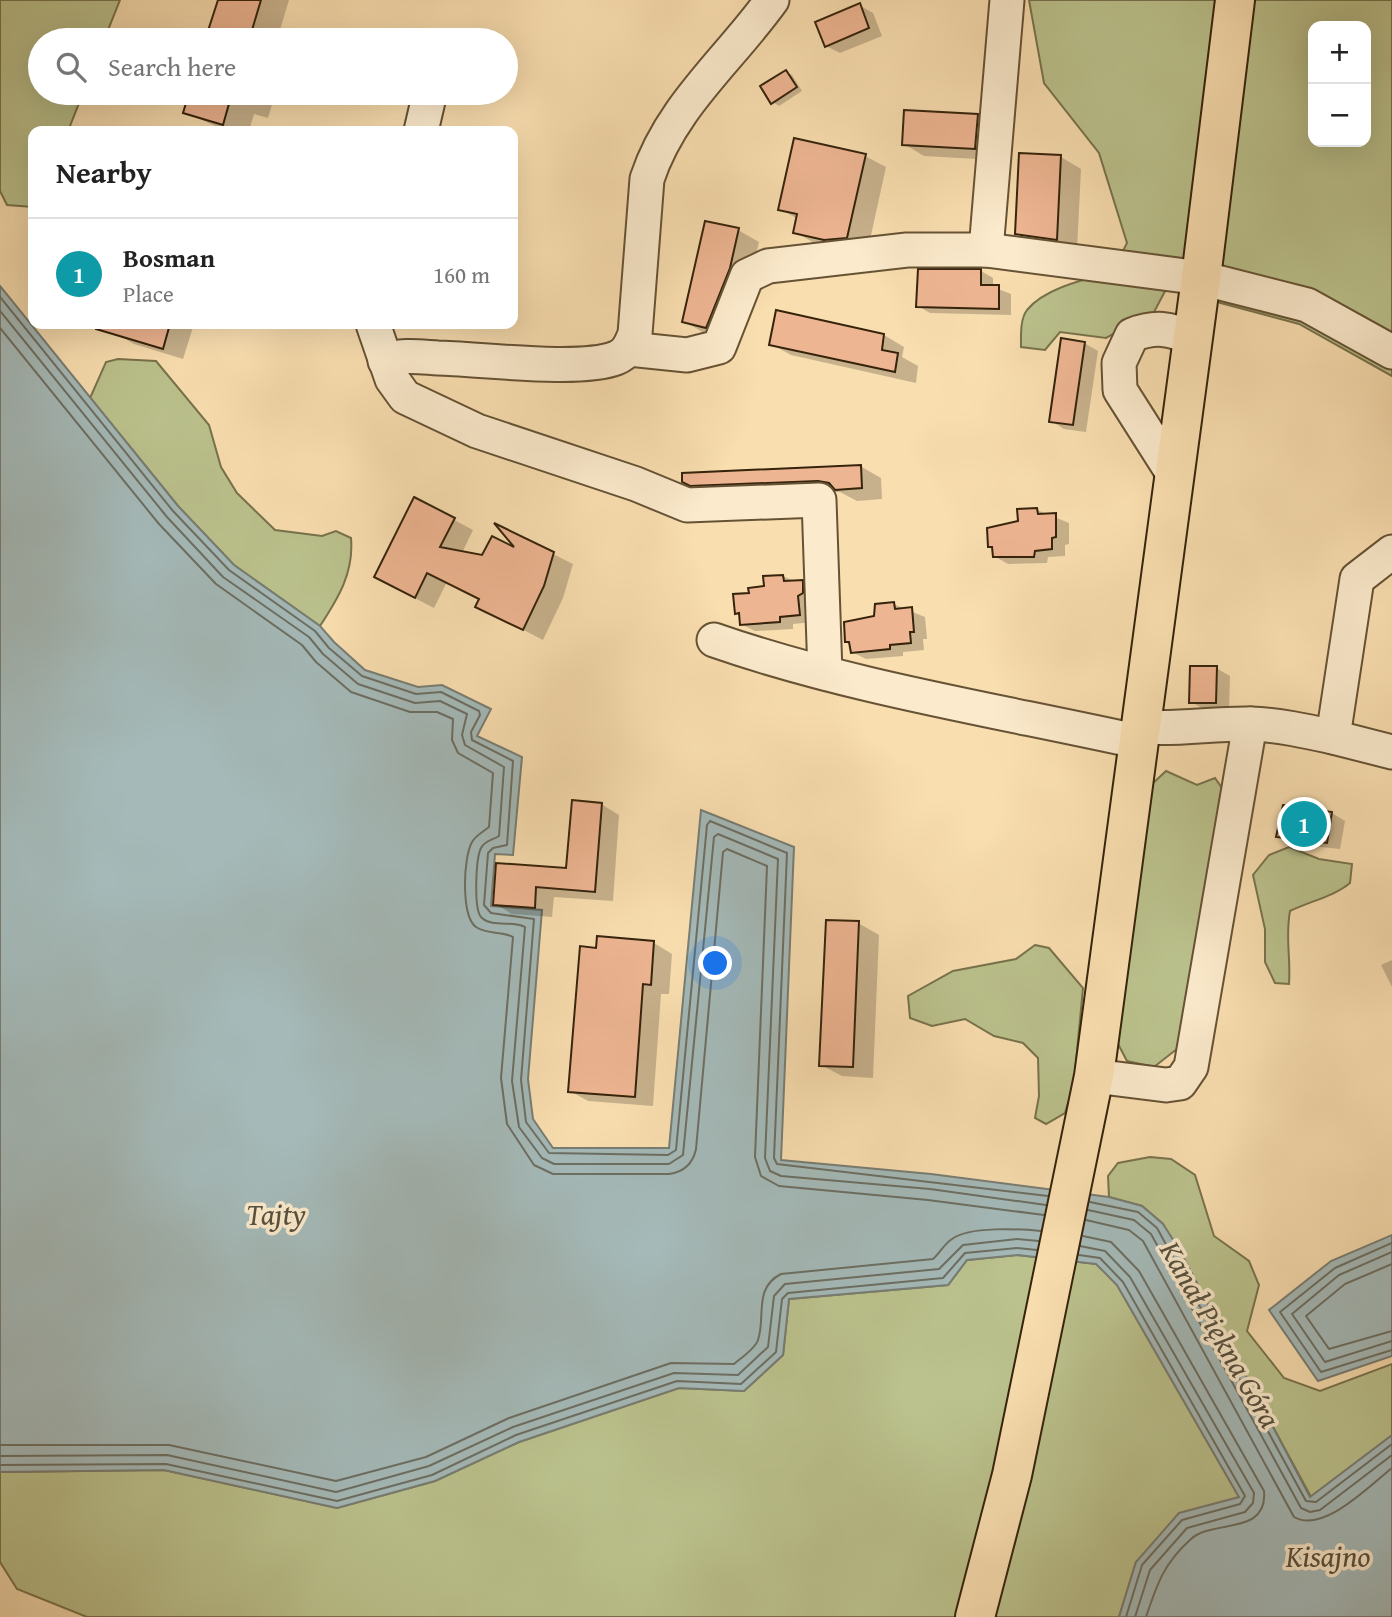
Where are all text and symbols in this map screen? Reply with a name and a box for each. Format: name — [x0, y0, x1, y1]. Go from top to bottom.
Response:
map controls — [1308, 21, 1371, 147]
button: + — [1308, 21, 1371, 84]
search box — [28, 28, 518, 105]
text: Search here — [108, 47, 236, 86]
icon: search — [52, 48, 90, 86]
button: − — [1308, 84, 1371, 147]
text: Nearby — [56, 150, 152, 194]
text: Bosman — [123, 238, 215, 277]
text: 1 — [73, 258, 85, 291]
text: 160 m — [433, 258, 490, 291]
text: Place — [123, 277, 174, 310]
pin: 1 — [1281, 798, 1327, 850]
your location — [698, 946, 732, 980]
water label: Tajty — [246, 1192, 306, 1236]
water label: Kanał Piękna Góra — [1149, 1231, 1292, 1436]
water label: Kisajno — [1285, 1534, 1370, 1578]

